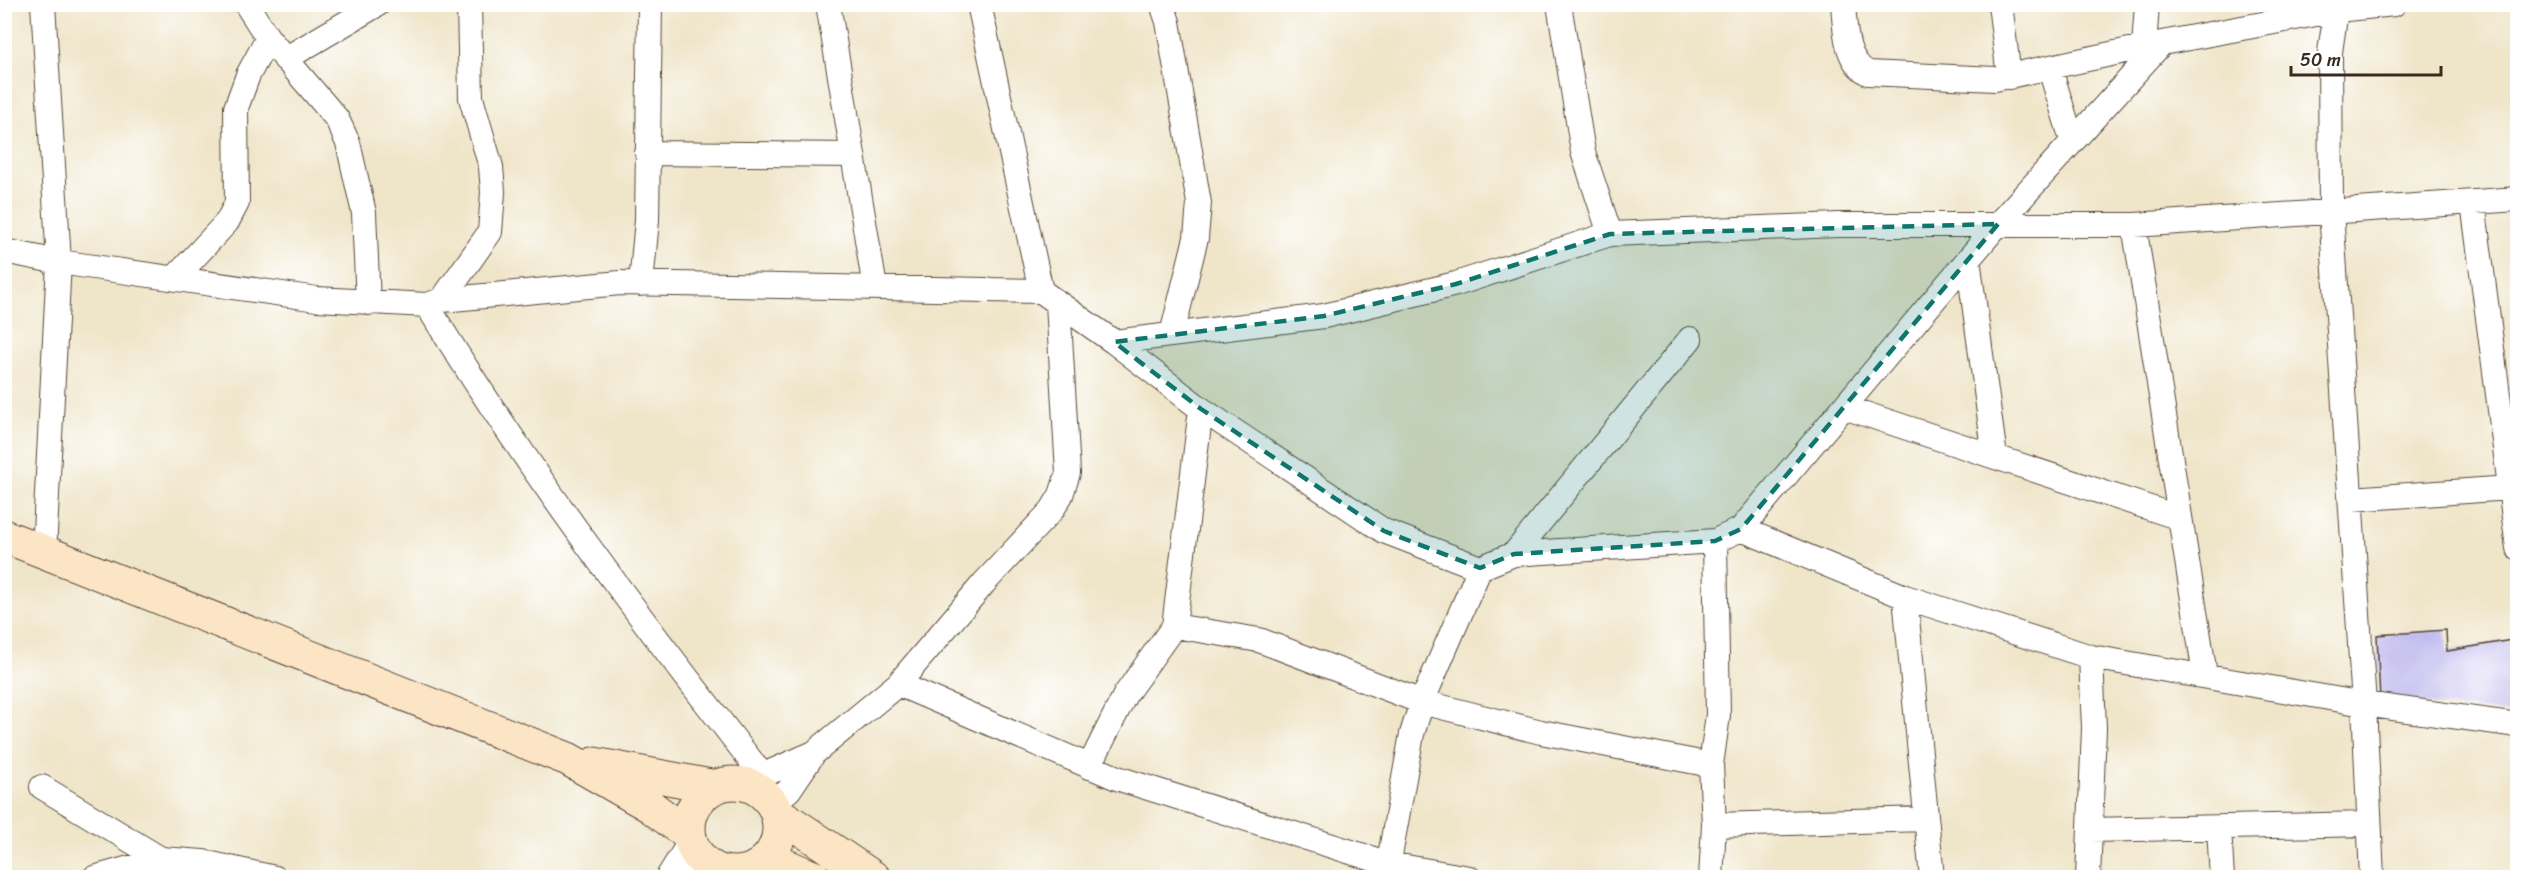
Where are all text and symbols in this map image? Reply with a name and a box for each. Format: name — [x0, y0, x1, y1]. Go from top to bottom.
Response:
scale bar — [2291, 39, 2441, 77]
text: 50 m — [2300, 44, 2341, 76]

